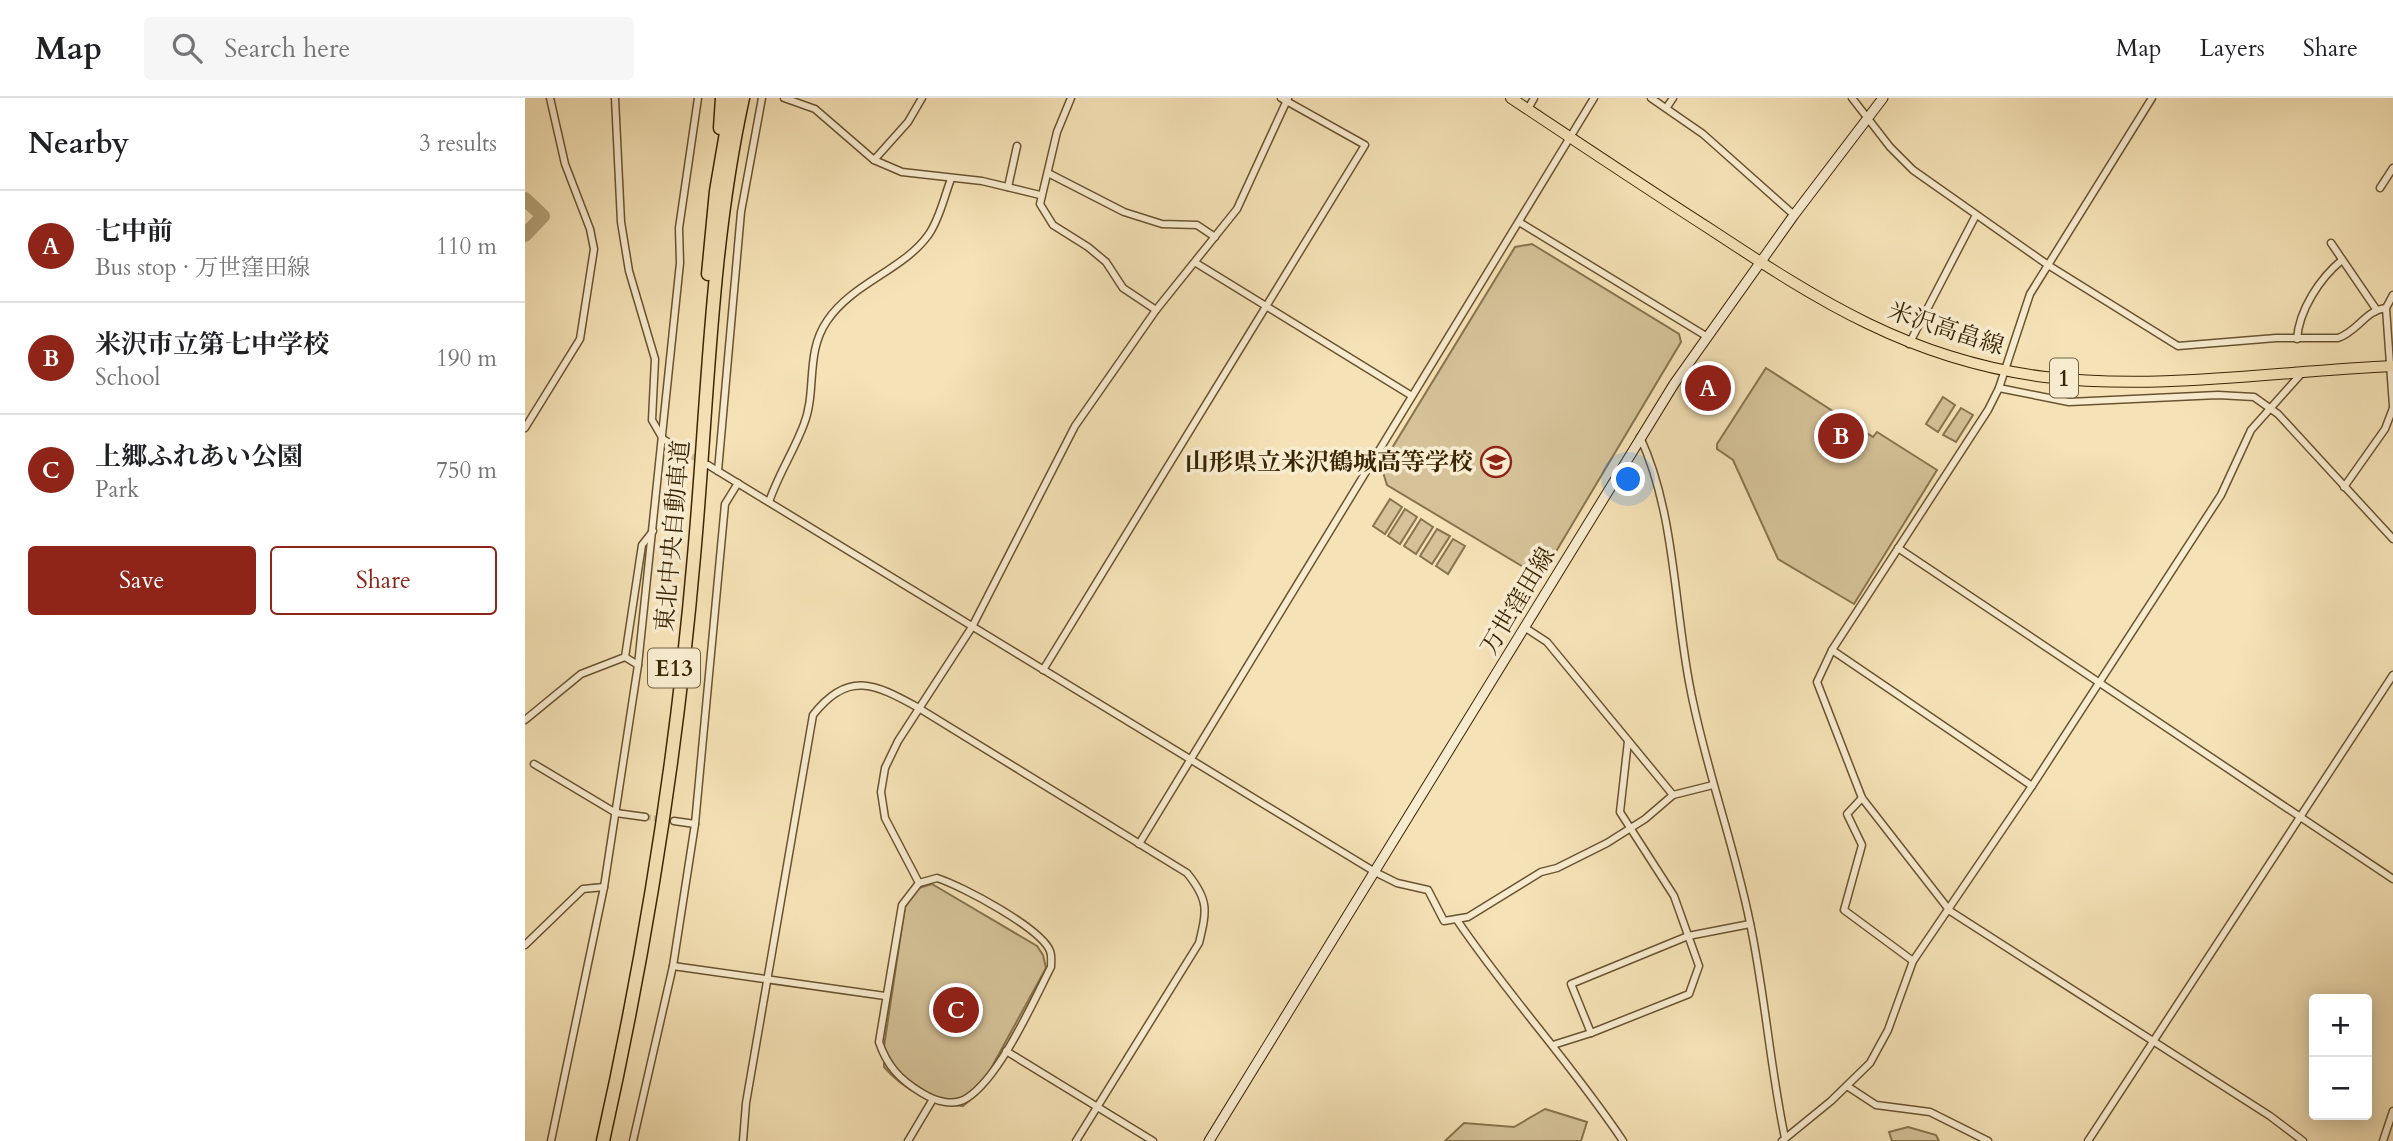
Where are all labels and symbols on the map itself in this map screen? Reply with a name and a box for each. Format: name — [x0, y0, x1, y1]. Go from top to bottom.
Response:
street label: 米沢高畠線 — [1884, 295, 2008, 363]
road number: 1 — [2050, 358, 2078, 398]
pin: A — [1685, 362, 1731, 414]
pin: B — [1818, 410, 1864, 462]
street label: 東北中央自動車道 — [648, 439, 698, 633]
school or university icon: 山形県立米沢鶴城高等学校 — [1479, 445, 1513, 479]
place label: 山形県立米沢鶴城高等学校 — [1185, 446, 1473, 479]
your location — [1611, 462, 1645, 496]
street label: 万世窪田線 — [1473, 541, 1563, 661]
road number: E13 — [648, 648, 700, 688]
pin: C — [933, 984, 979, 1036]

